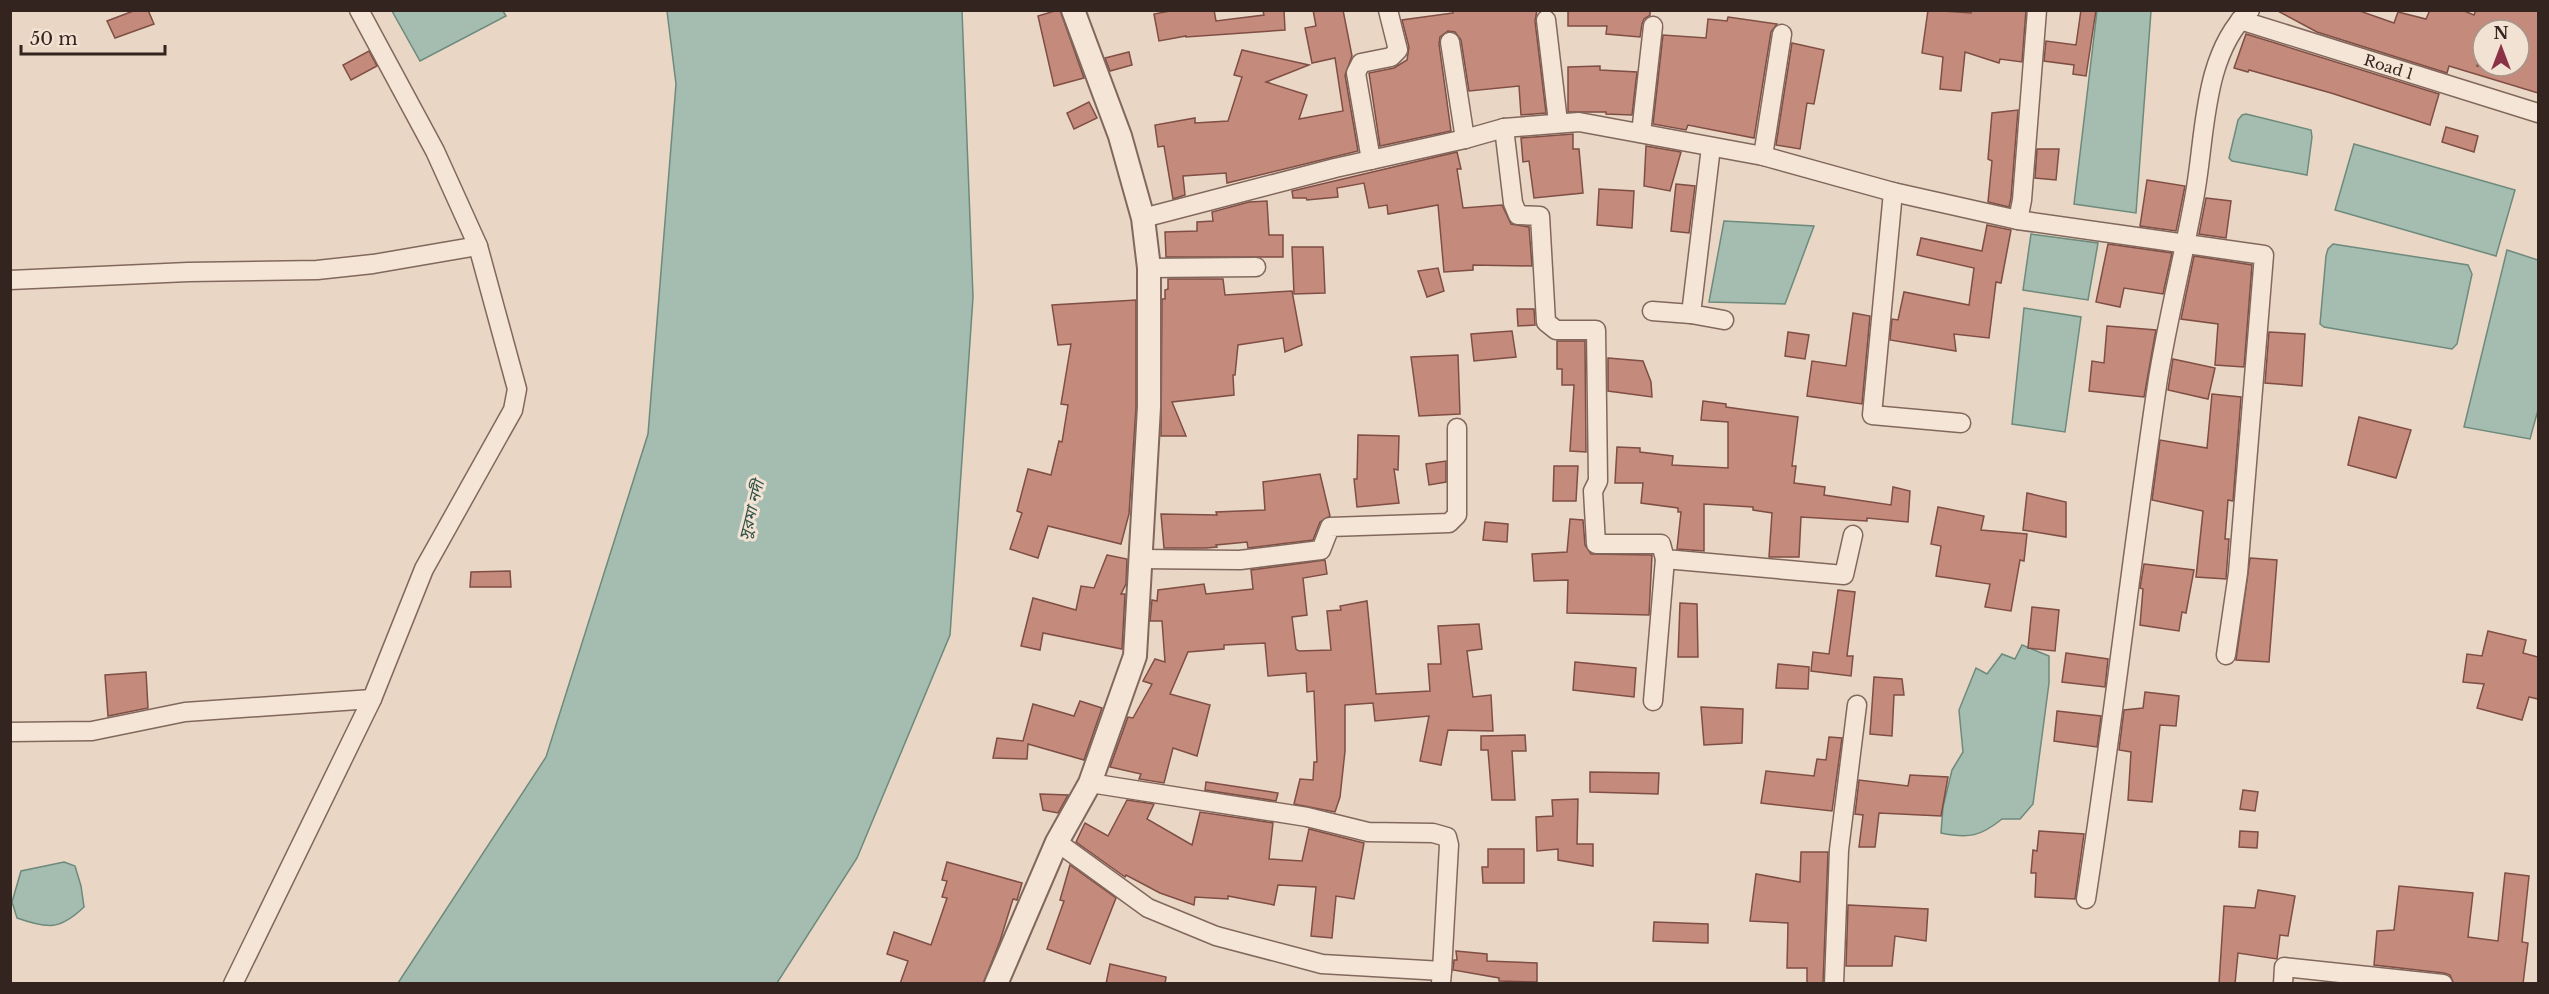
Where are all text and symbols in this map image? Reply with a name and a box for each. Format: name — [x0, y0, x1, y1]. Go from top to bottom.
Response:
scale bar — [21, 18, 165, 56]
north arrow — [2471, 18, 2531, 78]
text: N — [2493, 23, 2509, 43]
text: 50 m — [30, 28, 78, 50]
street label: Road 1 — [2362, 50, 2416, 83]
water label: সুরমা নদী — [734, 475, 769, 542]

